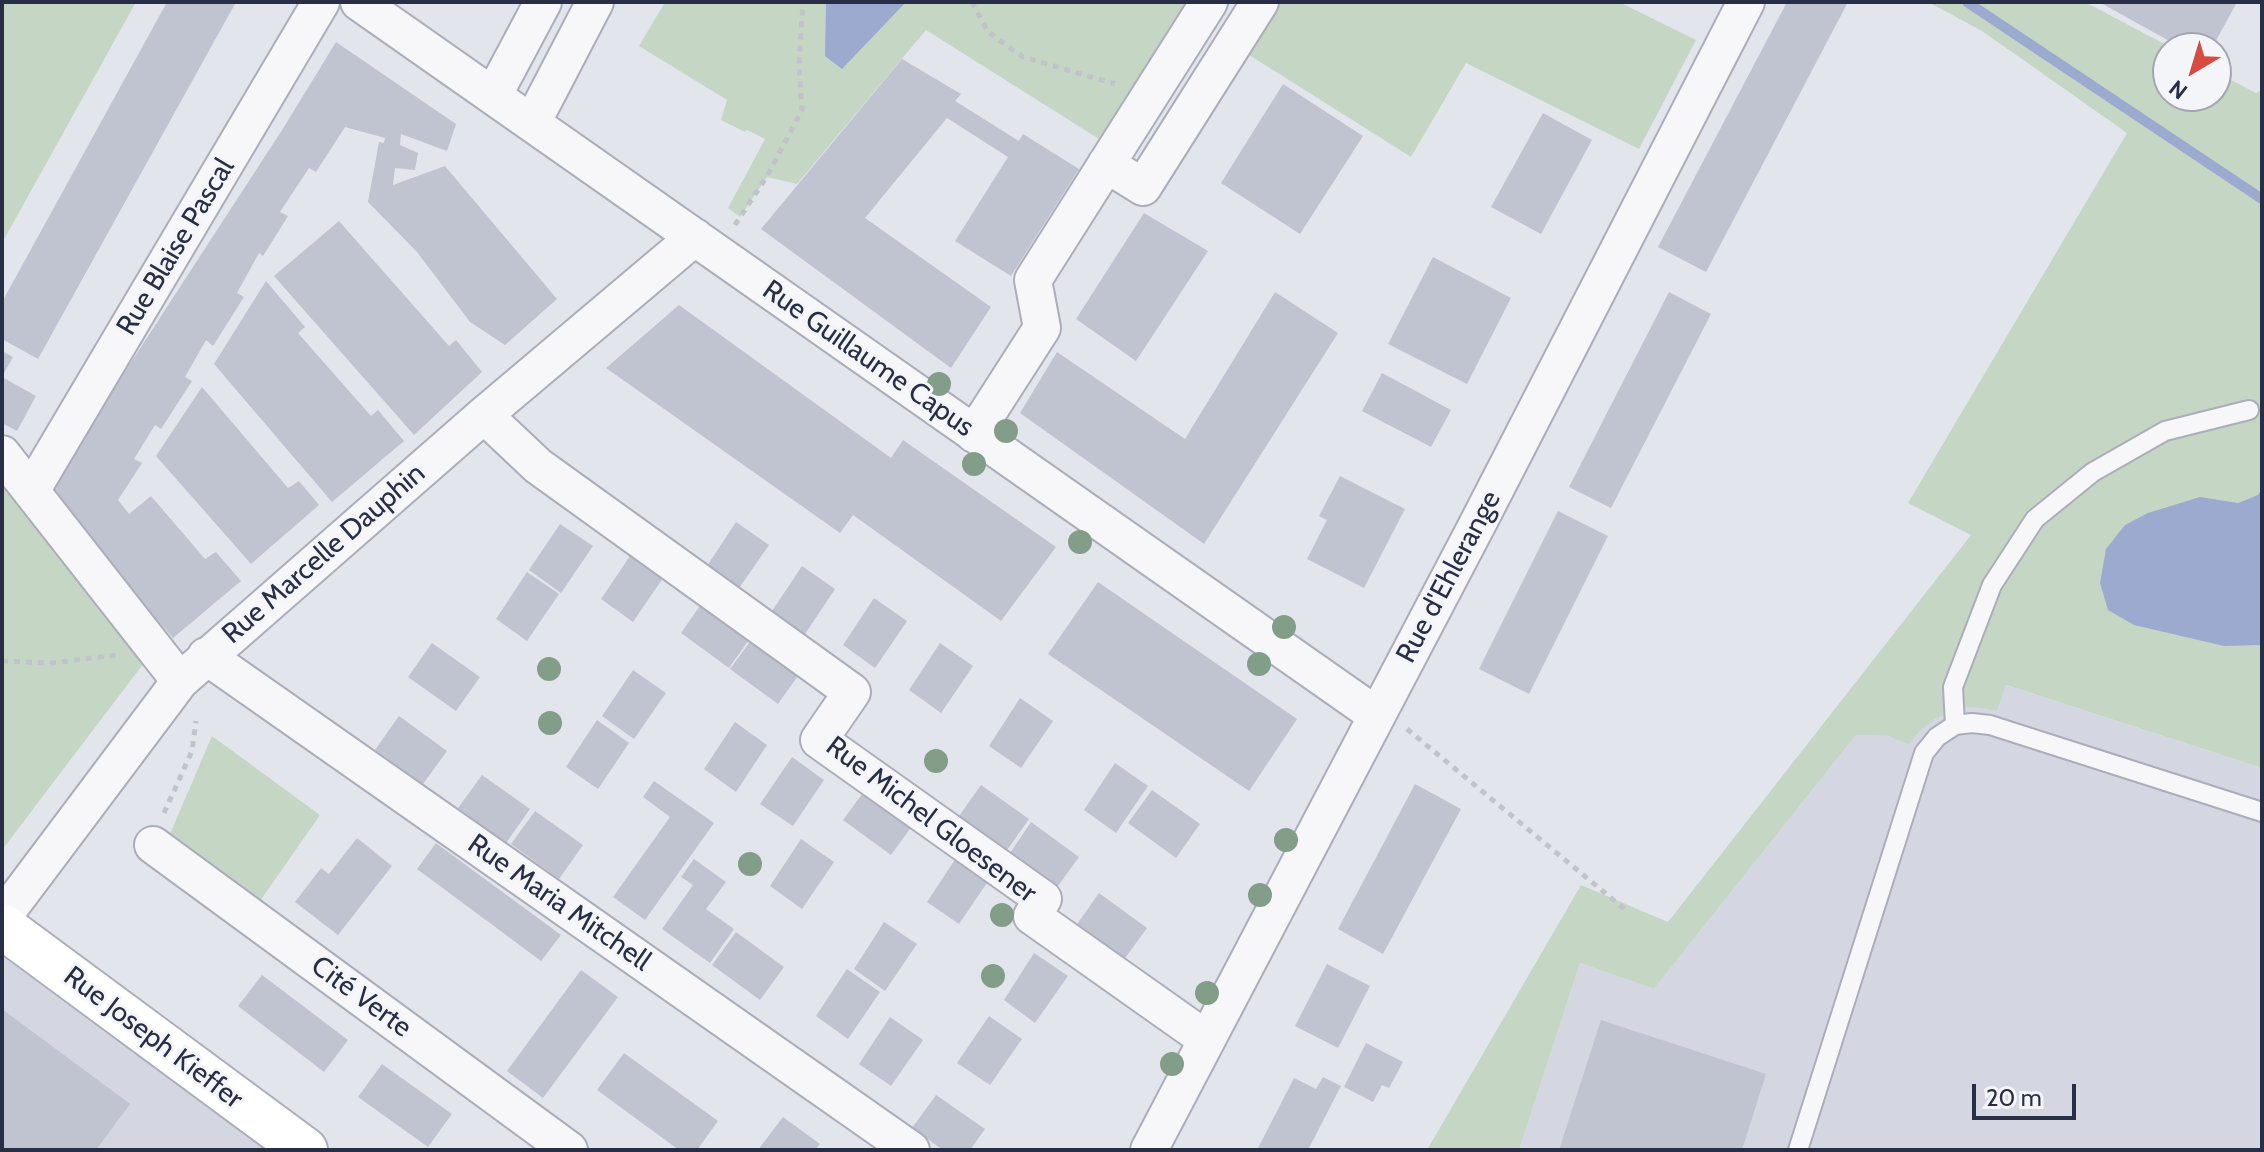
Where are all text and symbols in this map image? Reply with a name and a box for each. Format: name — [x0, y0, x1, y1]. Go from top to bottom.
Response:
north arrow — [2152, 32, 2232, 112]
text: N — [2164, 74, 2193, 105]
street label: Rue Blaise Pascal — [110, 153, 242, 341]
street label: Rue Guillaume Capus — [756, 273, 980, 445]
street label: Rue Marcelle Dauphin — [216, 457, 432, 651]
street label: Rue d'Ehlerange — [1390, 485, 1508, 669]
street label: Rue Michel Gloesener — [819, 730, 1043, 910]
street label: Rue Maria Mitchell — [461, 827, 657, 979]
street label: Cité Verte — [304, 949, 418, 1045]
street label: Rue Joseph Kieffer — [57, 960, 249, 1116]
scale bar — [1976, 1068, 2080, 1118]
text: 20 m — [1986, 1083, 2042, 1112]

